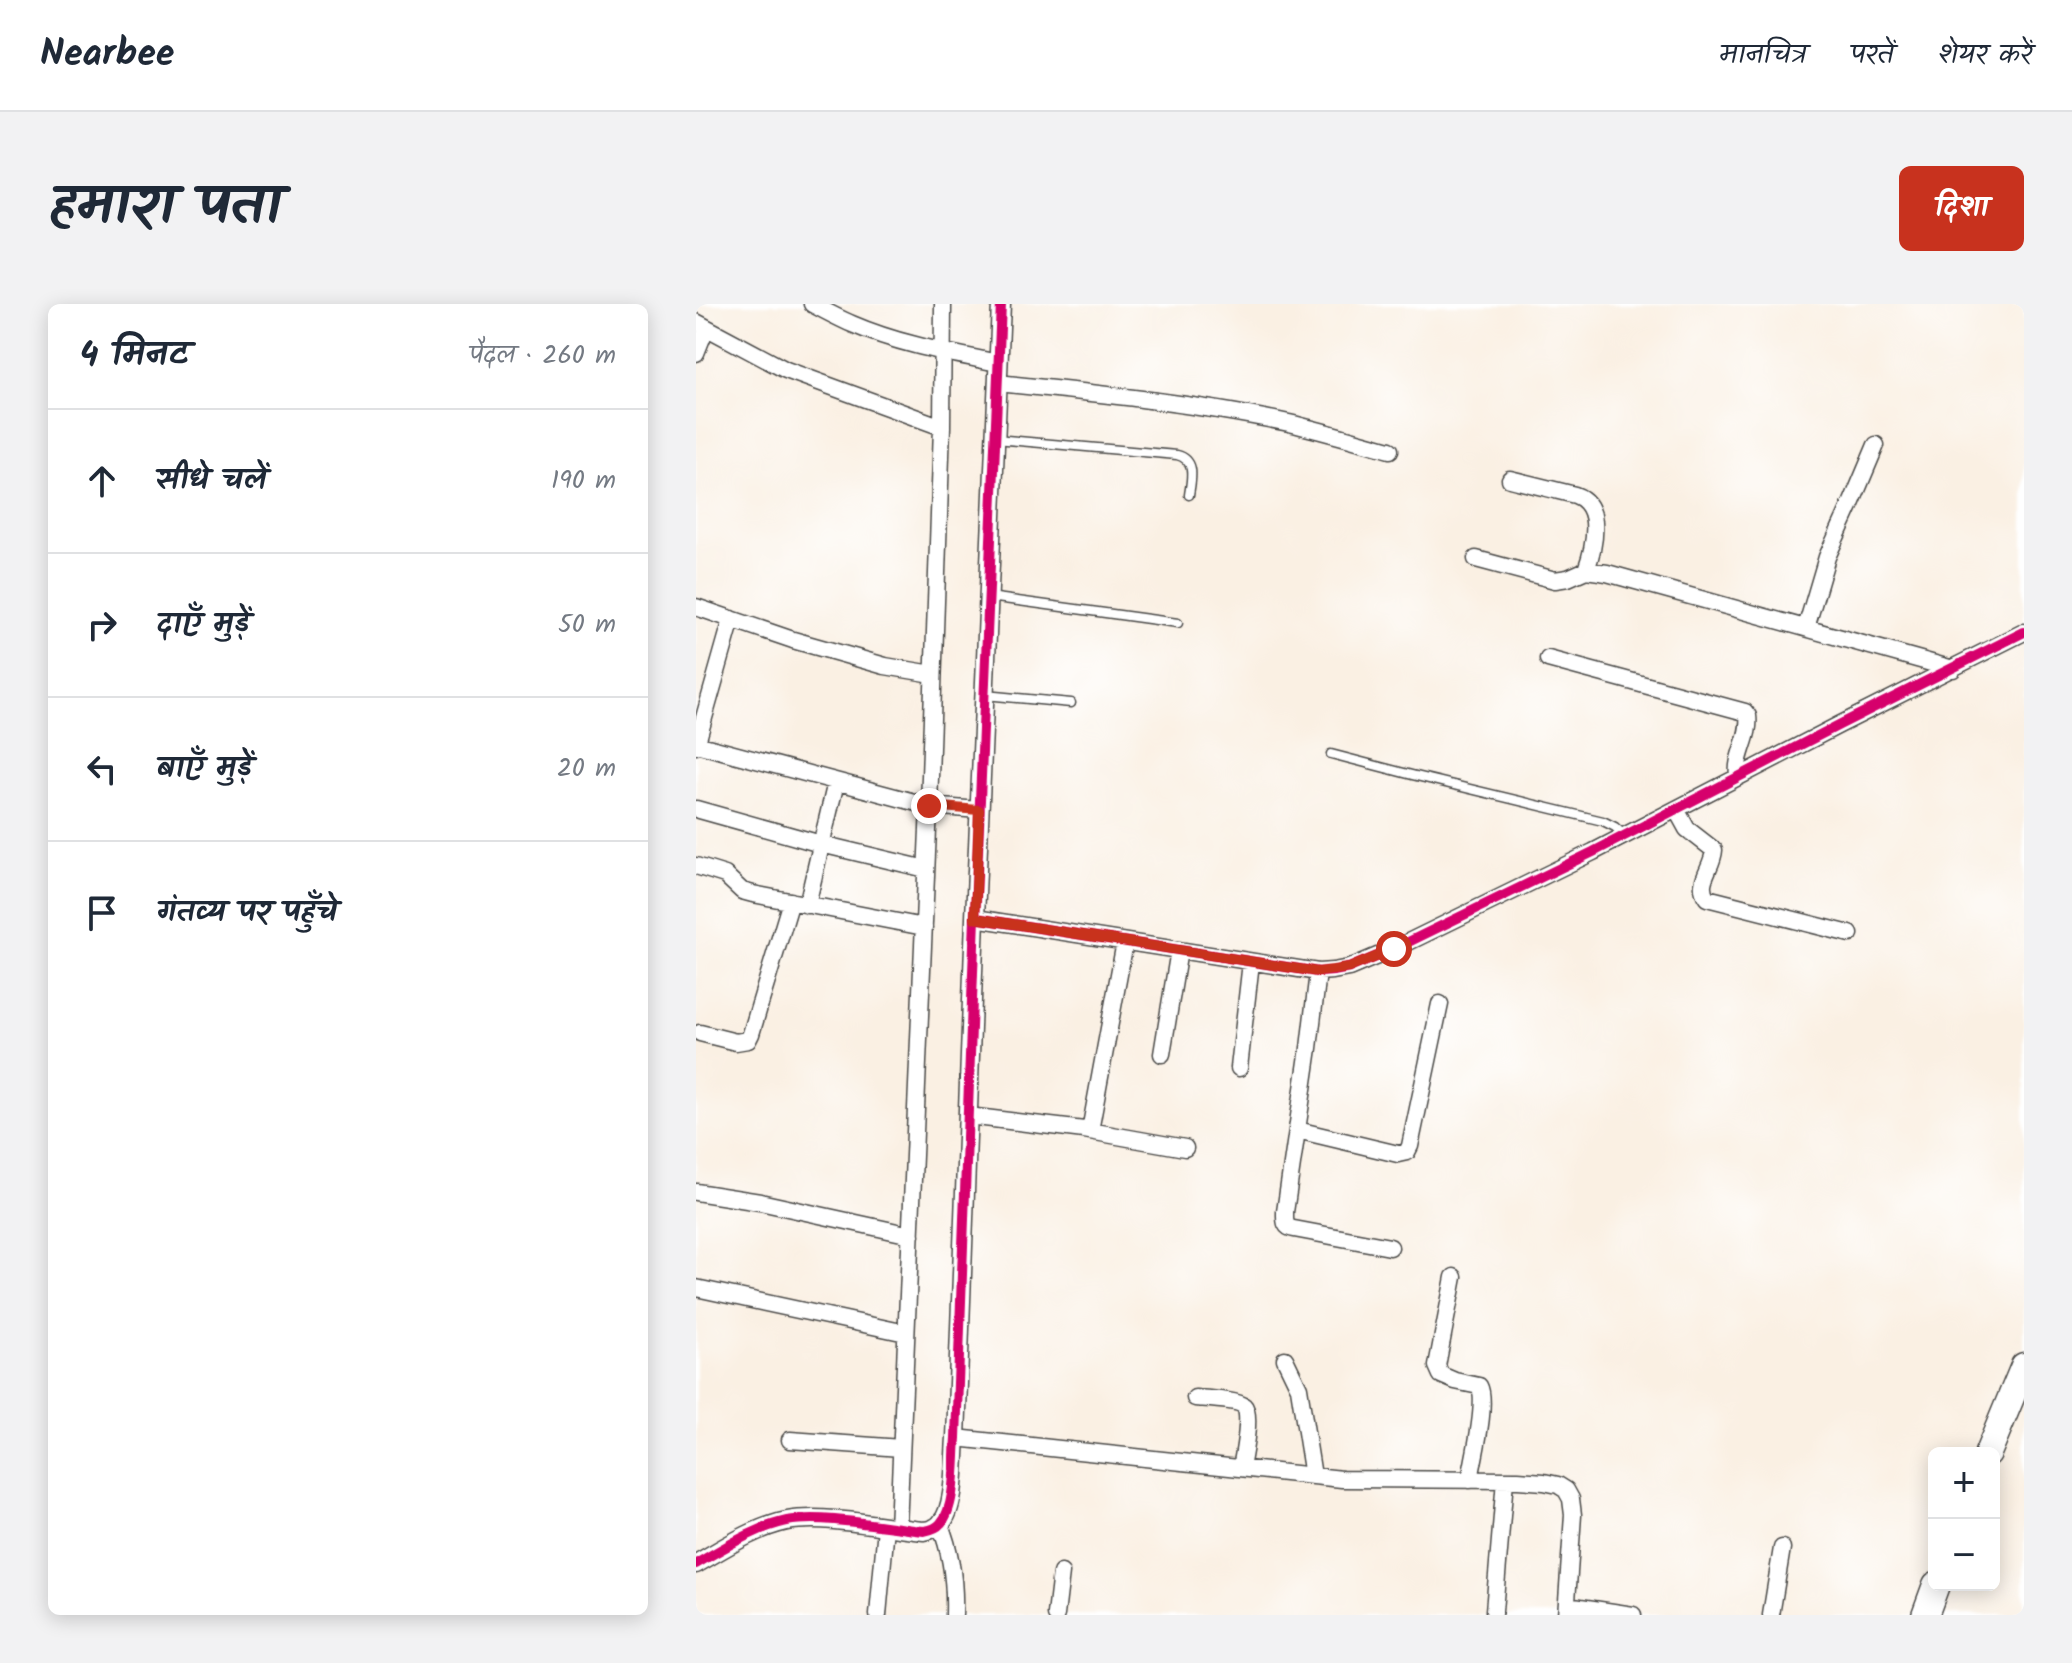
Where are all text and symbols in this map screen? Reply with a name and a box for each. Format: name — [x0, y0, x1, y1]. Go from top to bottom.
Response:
text: Nearbee — [40, 25, 174, 85]
text: मानचित्र — [1719, 33, 1806, 78]
text: परतें — [1850, 33, 1894, 78]
text: शेयर करें — [1938, 33, 2032, 78]
text: हमारा पता — [48, 163, 281, 253]
button: दिशा — [1899, 166, 2024, 251]
text: 4 मिनट — [80, 329, 189, 383]
text: पैदल · 260 m — [469, 335, 616, 377]
text: सीधे चलें — [156, 457, 266, 505]
icon: ahead — [80, 459, 124, 503]
text: 190 m — [551, 460, 616, 502]
text: दाएँ मुड़ें — [156, 601, 250, 649]
icon: right — [80, 603, 124, 647]
text: 50 m — [558, 604, 616, 646]
text: बाएँ मुड़ें — [156, 745, 252, 793]
icon: left — [80, 747, 124, 791]
text: 20 m — [557, 748, 616, 790]
route end — [911, 788, 947, 824]
text: गंतव्य पर पहुँचे — [156, 889, 337, 937]
icon: arrive — [80, 891, 124, 935]
route start — [1376, 931, 1412, 967]
map controls — [1928, 1447, 2000, 1591]
button: + — [1928, 1447, 2000, 1519]
button: − — [1928, 1519, 2000, 1591]

